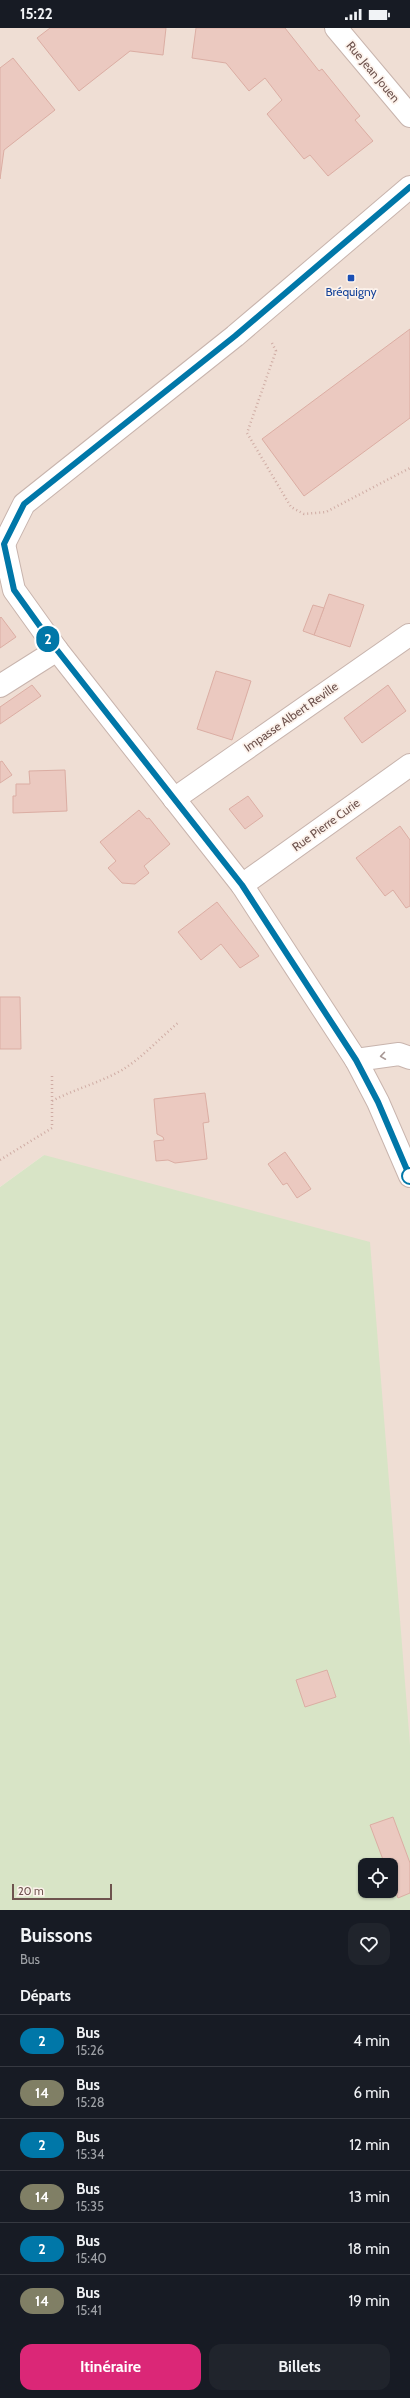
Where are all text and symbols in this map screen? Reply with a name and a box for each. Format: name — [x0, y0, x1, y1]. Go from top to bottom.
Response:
text: 15:22 — [20, 5, 53, 23]
street label: Rue Jean Jouen — [344, 38, 403, 105]
marker: Bréquigny — [346, 273, 356, 283]
place label: Bréquigny — [326, 284, 376, 299]
line badge: 2 — [35, 626, 61, 652]
text: 2 — [44, 630, 52, 648]
street label: Impasse Albert Reville — [241, 678, 341, 755]
street label: Rue Pierre Curie — [289, 795, 362, 854]
one-way arrow — [380, 1051, 386, 1060]
unlabelled marker — [401, 1167, 410, 1185]
map controls — [358, 1858, 398, 1898]
button: locate — [358, 1858, 398, 1898]
scale bar — [12, 1882, 112, 1901]
text: 20 m — [18, 1884, 44, 1898]
button: heart — [348, 1923, 390, 1965]
text: Buissons — [20, 1924, 92, 1947]
text: Bus — [20, 1951, 40, 1967]
text: Départs — [20, 1987, 71, 2005]
text: Bus — [76, 2024, 100, 2042]
text: 2 — [38, 2032, 46, 2050]
text: 4 min — [353, 2032, 390, 2050]
text: 15:26 — [76, 2042, 104, 2058]
text: Bus — [76, 2076, 100, 2094]
text: 14 — [35, 2084, 49, 2102]
text: 6 min — [353, 2084, 390, 2102]
text: 15:28 — [76, 2094, 105, 2110]
text: Bus — [76, 2128, 100, 2146]
text: 2 — [38, 2136, 46, 2154]
text: 12 min — [349, 2136, 390, 2154]
text: 15:34 — [76, 2146, 105, 2162]
text: Bus — [76, 2180, 100, 2198]
text: 14 — [35, 2188, 49, 2206]
text: 13 min — [349, 2188, 390, 2206]
text: 15:35 — [76, 2198, 104, 2214]
text: Bus — [76, 2232, 100, 2250]
text: 2 — [38, 2240, 46, 2258]
text: 18 min — [348, 2240, 390, 2258]
text: 15:40 — [76, 2250, 107, 2266]
text: Bus — [76, 2284, 100, 2302]
text: 14 — [35, 2292, 49, 2310]
text: 19 min — [348, 2292, 390, 2310]
text: 15:41 — [76, 2302, 102, 2318]
button: Itinéraire — [20, 2344, 201, 2390]
button: Billets — [209, 2344, 390, 2390]

